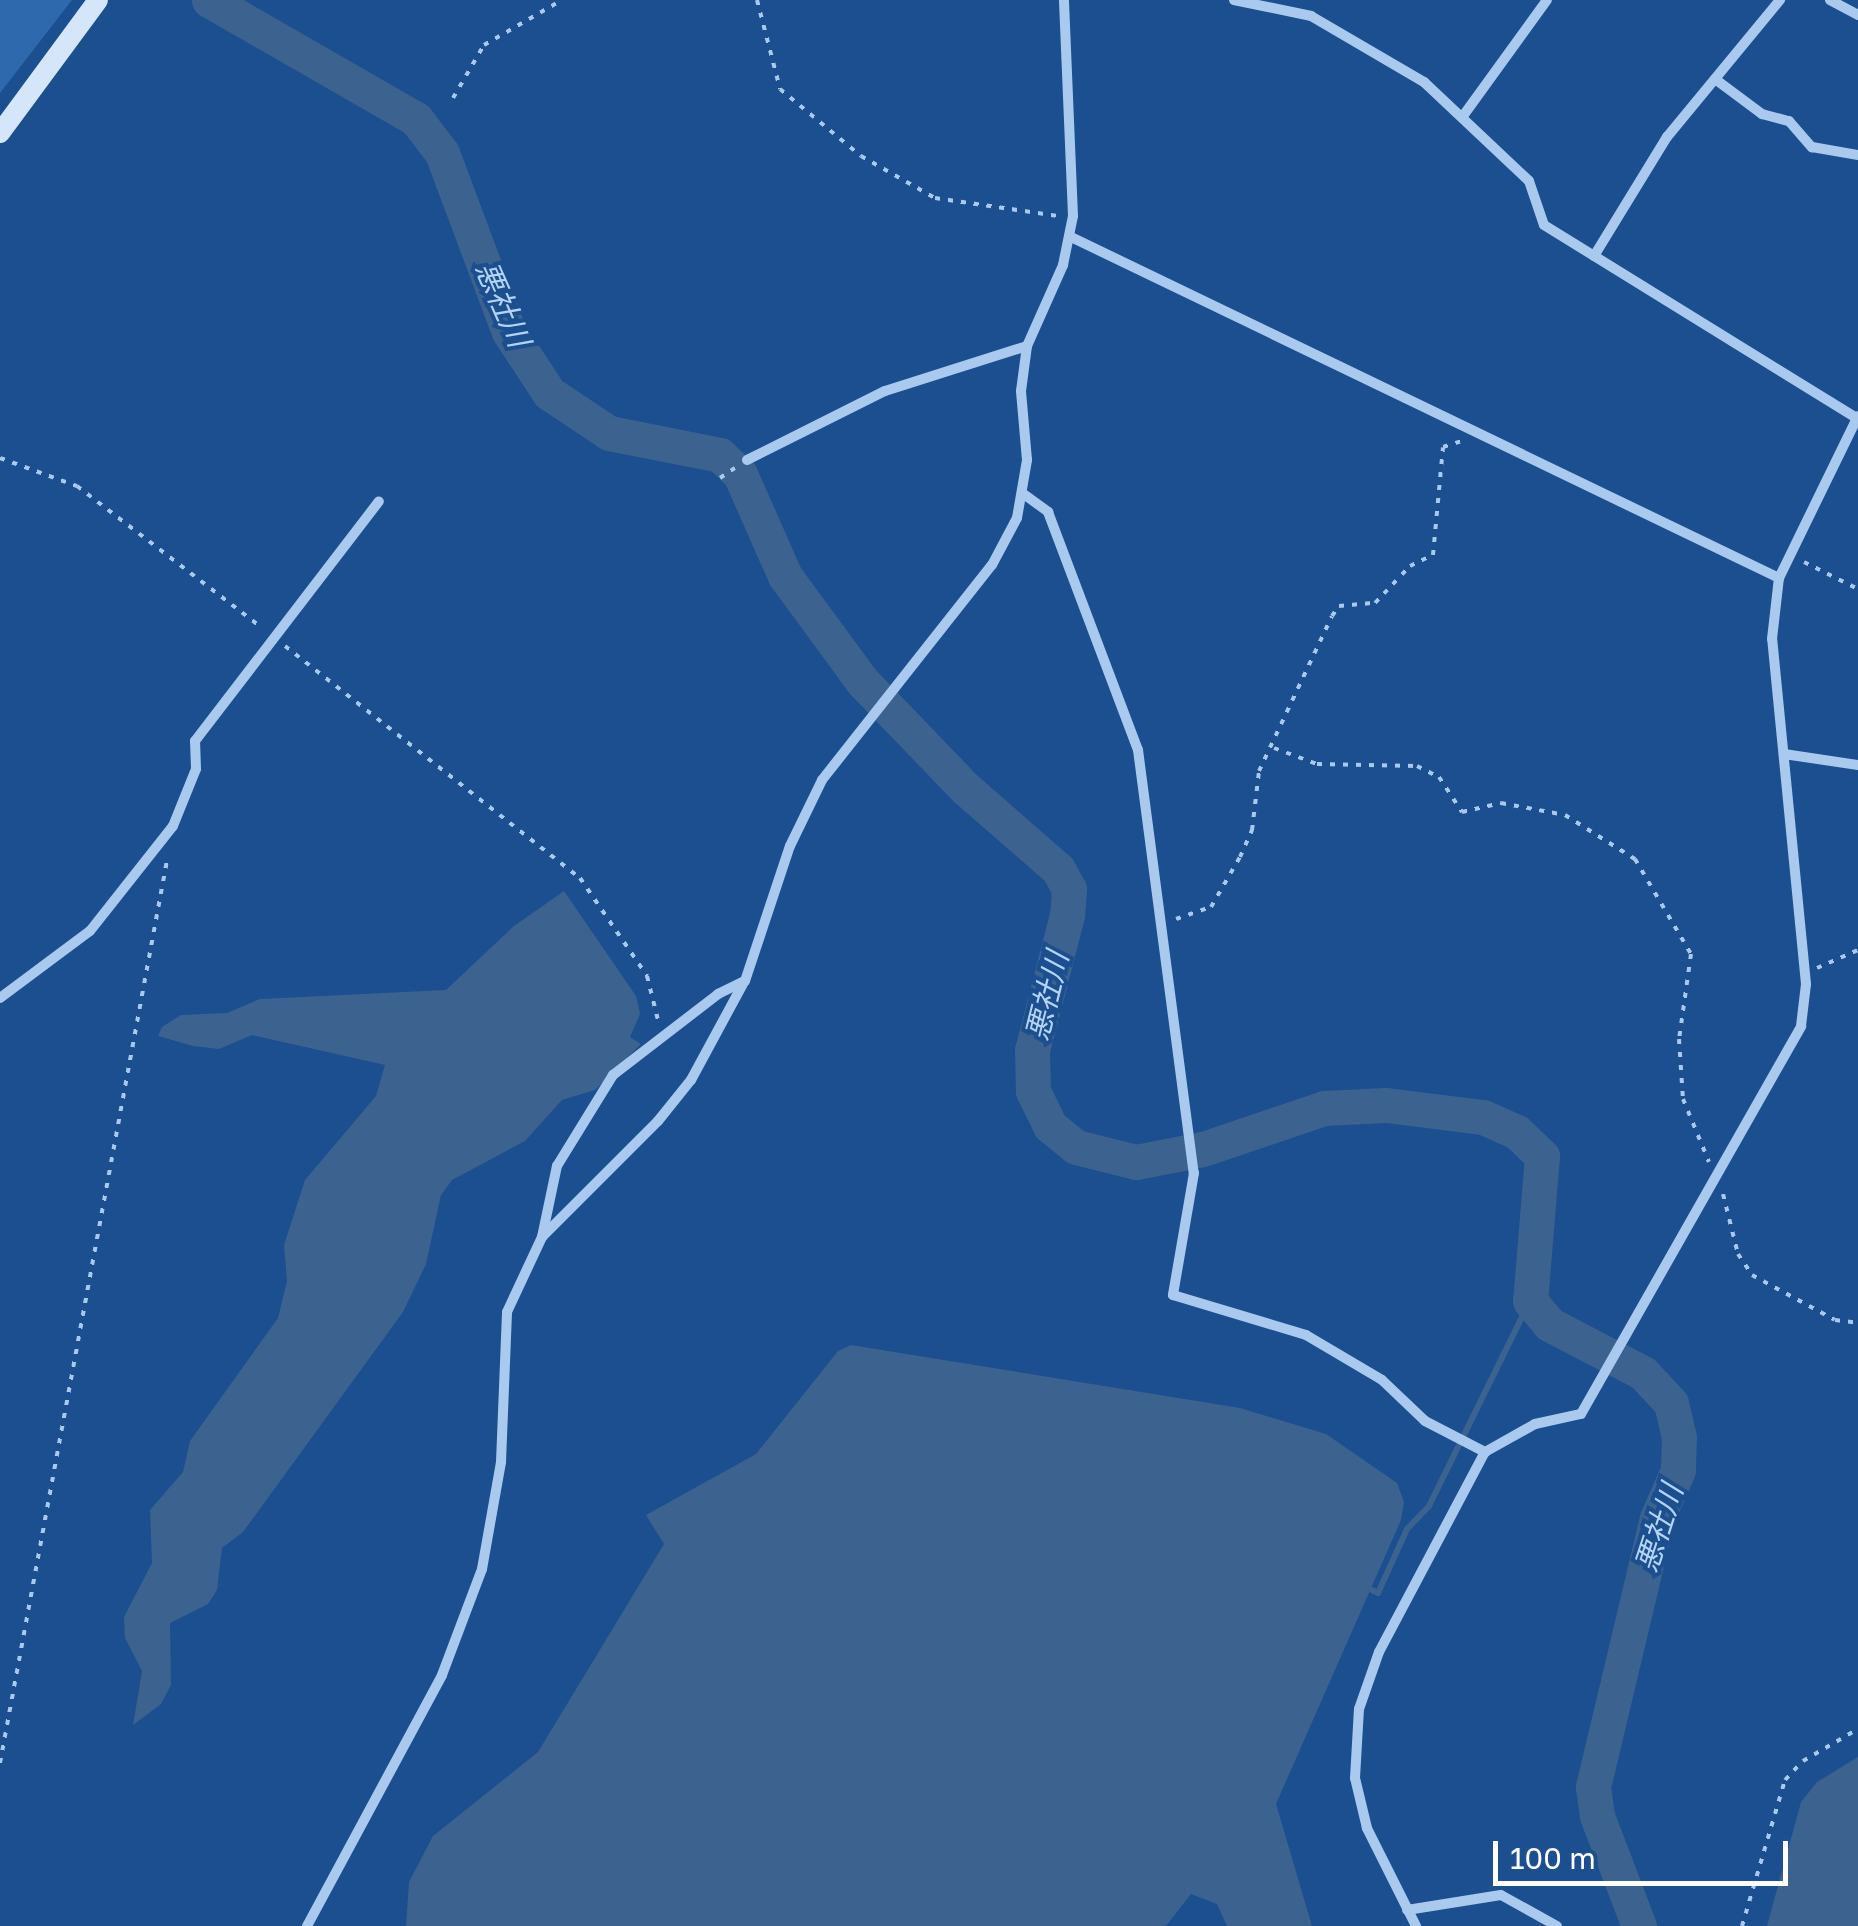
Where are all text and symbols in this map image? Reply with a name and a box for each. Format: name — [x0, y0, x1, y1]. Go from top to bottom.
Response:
water label: 悪社川 — [468, 256, 538, 352]
water label: 悪社川 — [1019, 948, 1075, 1044]
water label: 悪社川 — [1628, 1480, 1690, 1576]
scale bar — [1498, 1821, 1793, 1883]
text: 100 m — [1510, 1840, 1596, 1876]

